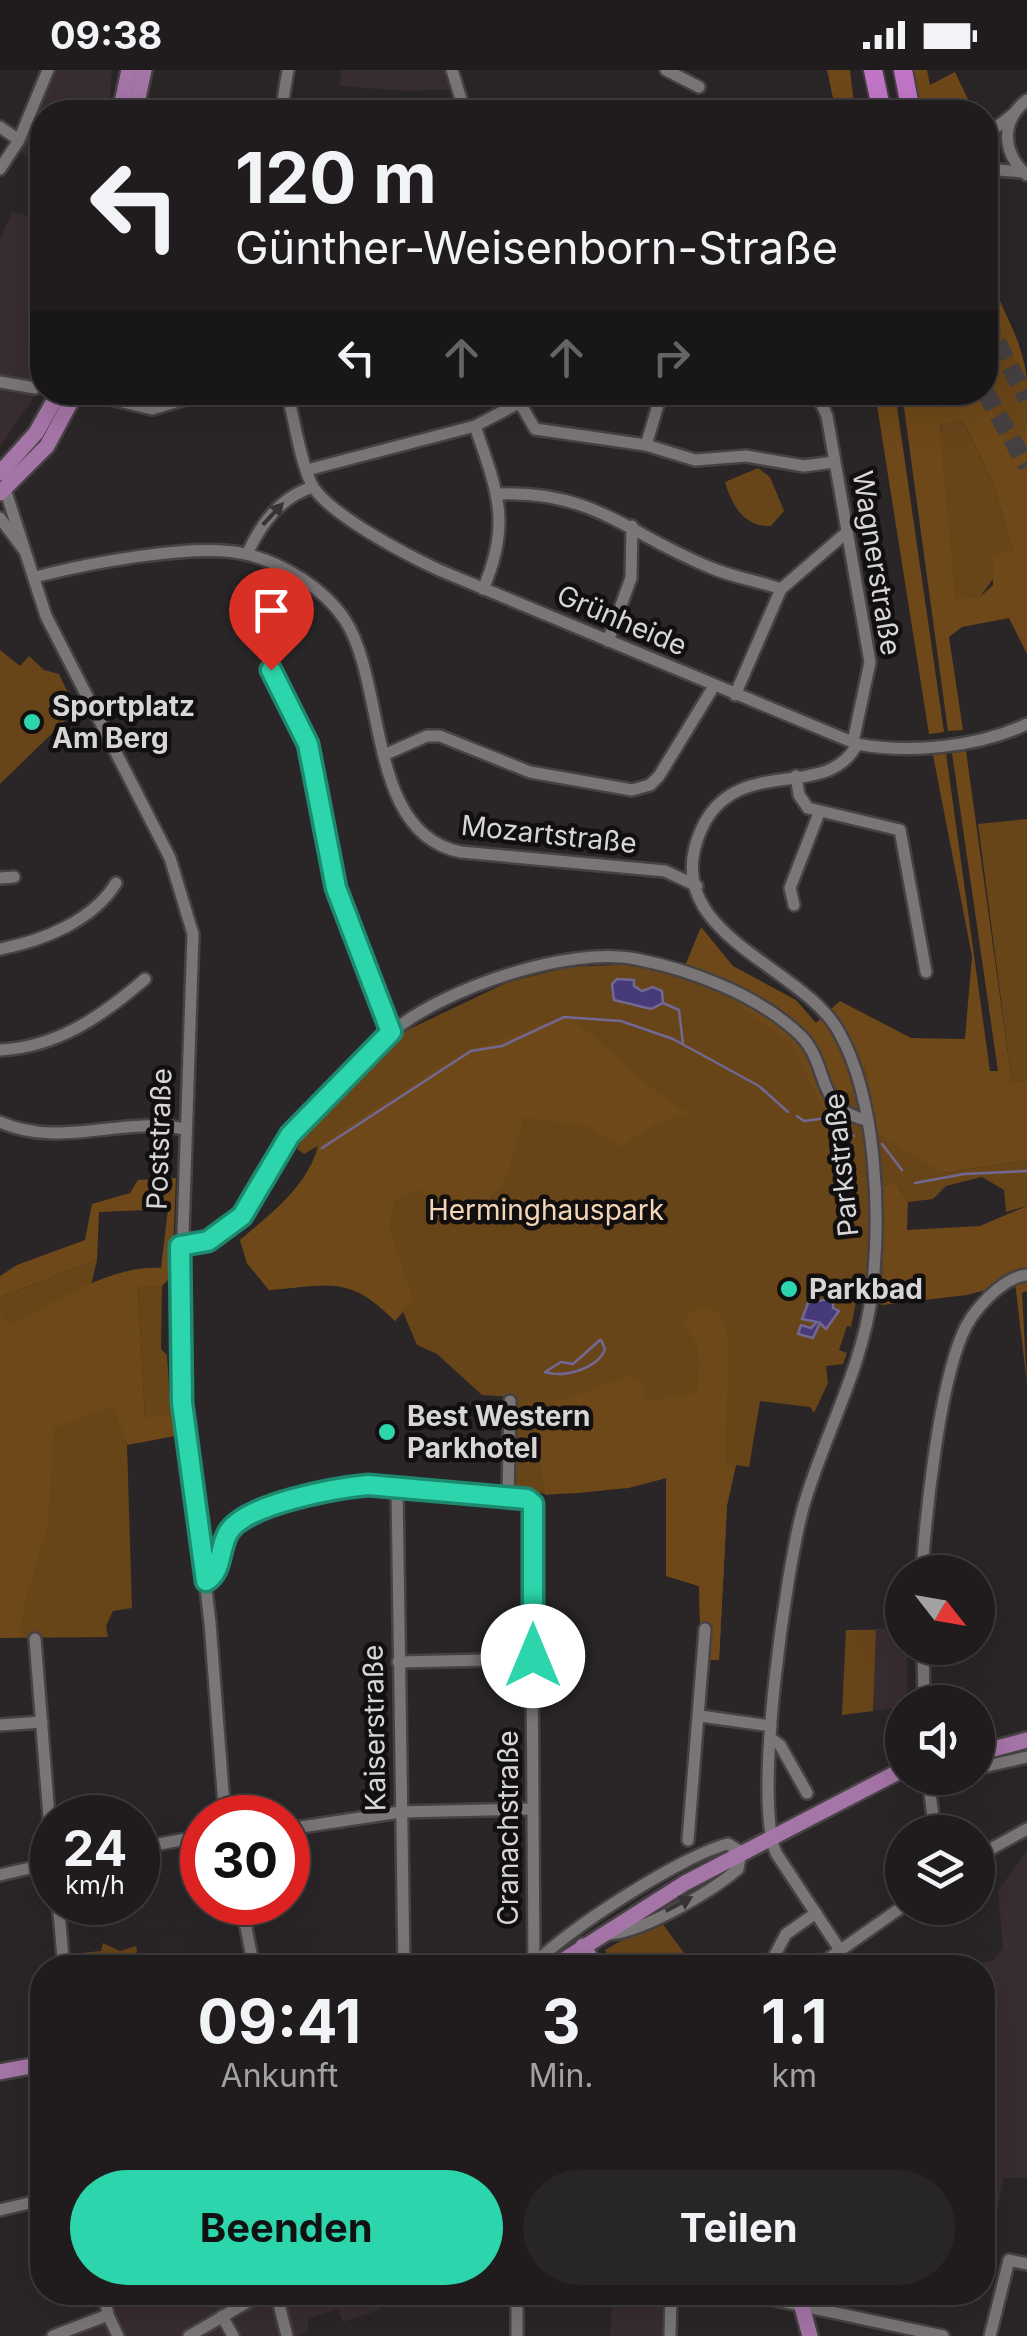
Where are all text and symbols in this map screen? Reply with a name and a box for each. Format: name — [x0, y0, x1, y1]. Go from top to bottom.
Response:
text: 09:38 — [50, 12, 162, 58]
text: 120 m — [235, 135, 437, 220]
icon: left — [70, 140, 200, 270]
text: Günther-Weisenborn-Straße — [235, 220, 838, 275]
icon: left — [329, 330, 384, 385]
icon: ahead — [434, 330, 489, 385]
icon: ahead — [539, 330, 594, 385]
icon: right — [644, 330, 699, 385]
street label: Wagnerstraße — [846, 468, 908, 658]
one-way arrow — [261, 502, 284, 526]
pin — [229, 568, 314, 671]
street label: Grünheide — [552, 577, 692, 663]
icon: arrive — [244, 583, 299, 638]
place label: Sportplatz Am Berg — [52, 689, 195, 755]
marker: Sportplatz Am Berg — [21, 711, 43, 733]
street label: Mozartstraße — [459, 808, 639, 860]
street label: Poststraße — [140, 1067, 178, 1211]
street label: Parkstraße — [817, 1092, 865, 1238]
park label: Herminghauspark — [428, 1193, 664, 1227]
place label: Parkbad — [809, 1272, 923, 1306]
marker: Parkbad — [778, 1278, 800, 1300]
place label: Best Western Parkhotel — [407, 1399, 591, 1465]
marker: Best Western Parkhotel — [376, 1421, 398, 1443]
north arrow — [885, 1555, 995, 1665]
map controls — [885, 1555, 995, 1925]
position arrow — [481, 1604, 585, 1708]
street label: Kaiserstraße — [356, 1644, 392, 1812]
button: sound — [885, 1685, 995, 1795]
street label: Cranachstraße — [491, 1730, 525, 1926]
speed limit sign: 30 — [180, 1795, 310, 1925]
button: layers — [885, 1815, 995, 1925]
text: 24 — [63, 1818, 127, 1878]
text: km/h — [65, 1870, 125, 1900]
one-way arrow — [664, 1896, 693, 1913]
text: 09:41 — [198, 1985, 361, 2057]
text: 3 — [542, 1985, 580, 2057]
text: 1.1 — [761, 1985, 827, 2057]
text: Ankunft — [221, 2056, 338, 2095]
text: Min. — [529, 2056, 594, 2095]
text: km — [771, 2056, 817, 2095]
button: Beenden — [70, 2170, 503, 2285]
button: Teilen — [523, 2170, 955, 2285]

